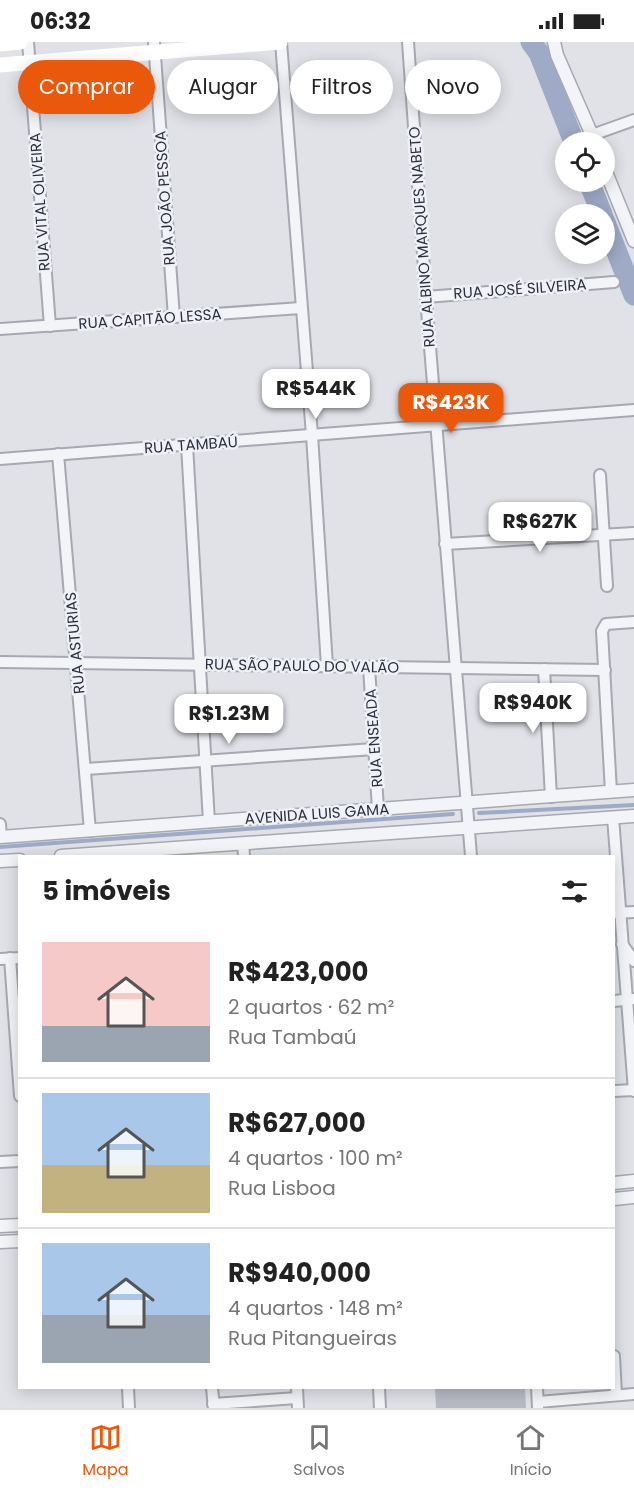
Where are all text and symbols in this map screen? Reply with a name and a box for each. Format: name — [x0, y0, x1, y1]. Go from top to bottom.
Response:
text: 06:32 — [30, 6, 90, 37]
chip: Comprar — [18, 60, 155, 114]
chip: Alugar — [167, 60, 278, 114]
chip: Filtros — [290, 60, 393, 114]
chip: Novo — [405, 60, 501, 114]
street label: RUA ALBINO MARQUES NABETO — [403, 126, 440, 348]
street label: RUA JOÃO PESSOA — [149, 130, 180, 266]
street label: RUA VITAL OLIVEIRA — [24, 132, 55, 272]
map controls — [555, 132, 615, 264]
button: locate — [555, 132, 615, 192]
button: layers — [555, 204, 615, 264]
street label: RUA JOSÉ SILVEIRA — [453, 273, 587, 304]
street label: RUA CAPITÃO LESSA — [78, 303, 222, 334]
pin: R$544K — [267, 369, 365, 420]
text: R$544K — [276, 374, 356, 402]
pin: R$423K — [402, 383, 500, 434]
text: R$423K — [412, 388, 490, 416]
street label: RUA TAMBAÚ — [143, 431, 239, 458]
pin: R$627K — [491, 502, 589, 553]
text: R$627K — [503, 507, 578, 535]
street label: RUA ASTURIAS — [60, 591, 89, 695]
street label: RUA SÃO PAULO DO VALÃO — [205, 653, 400, 678]
pin: R$940K — [484, 683, 582, 734]
street label: RUA ENSEADA — [360, 688, 387, 788]
text: R$940K — [493, 688, 573, 716]
pin: R$1.23M — [174, 694, 284, 745]
text: R$1.23M — [188, 699, 270, 727]
street label: AVENIDA LUIS GAMA — [244, 798, 390, 829]
text: 5 imóveis — [42, 873, 171, 909]
icon: filters — [558, 875, 591, 908]
text: R$423,000 — [228, 954, 369, 990]
icon: home — [90, 966, 162, 1038]
text: 2 quartos · 62 m² — [228, 993, 394, 1021]
text: Rua Tambaú — [228, 1023, 357, 1051]
text: R$627,000 — [228, 1105, 366, 1141]
icon: home — [90, 1117, 162, 1189]
text: 4 quartos · 100 m² — [228, 1144, 403, 1172]
text: Rua Lisboa — [228, 1174, 336, 1202]
text: R$940,000 — [228, 1255, 371, 1291]
icon: home — [90, 1267, 162, 1339]
text: 4 quartos · 148 m² — [228, 1294, 403, 1322]
text: Rua Pitangueiras — [228, 1324, 397, 1352]
tab: Mapa — [82, 1421, 129, 1482]
tab: Salvos — [293, 1421, 345, 1482]
tab: Início — [510, 1421, 552, 1482]

